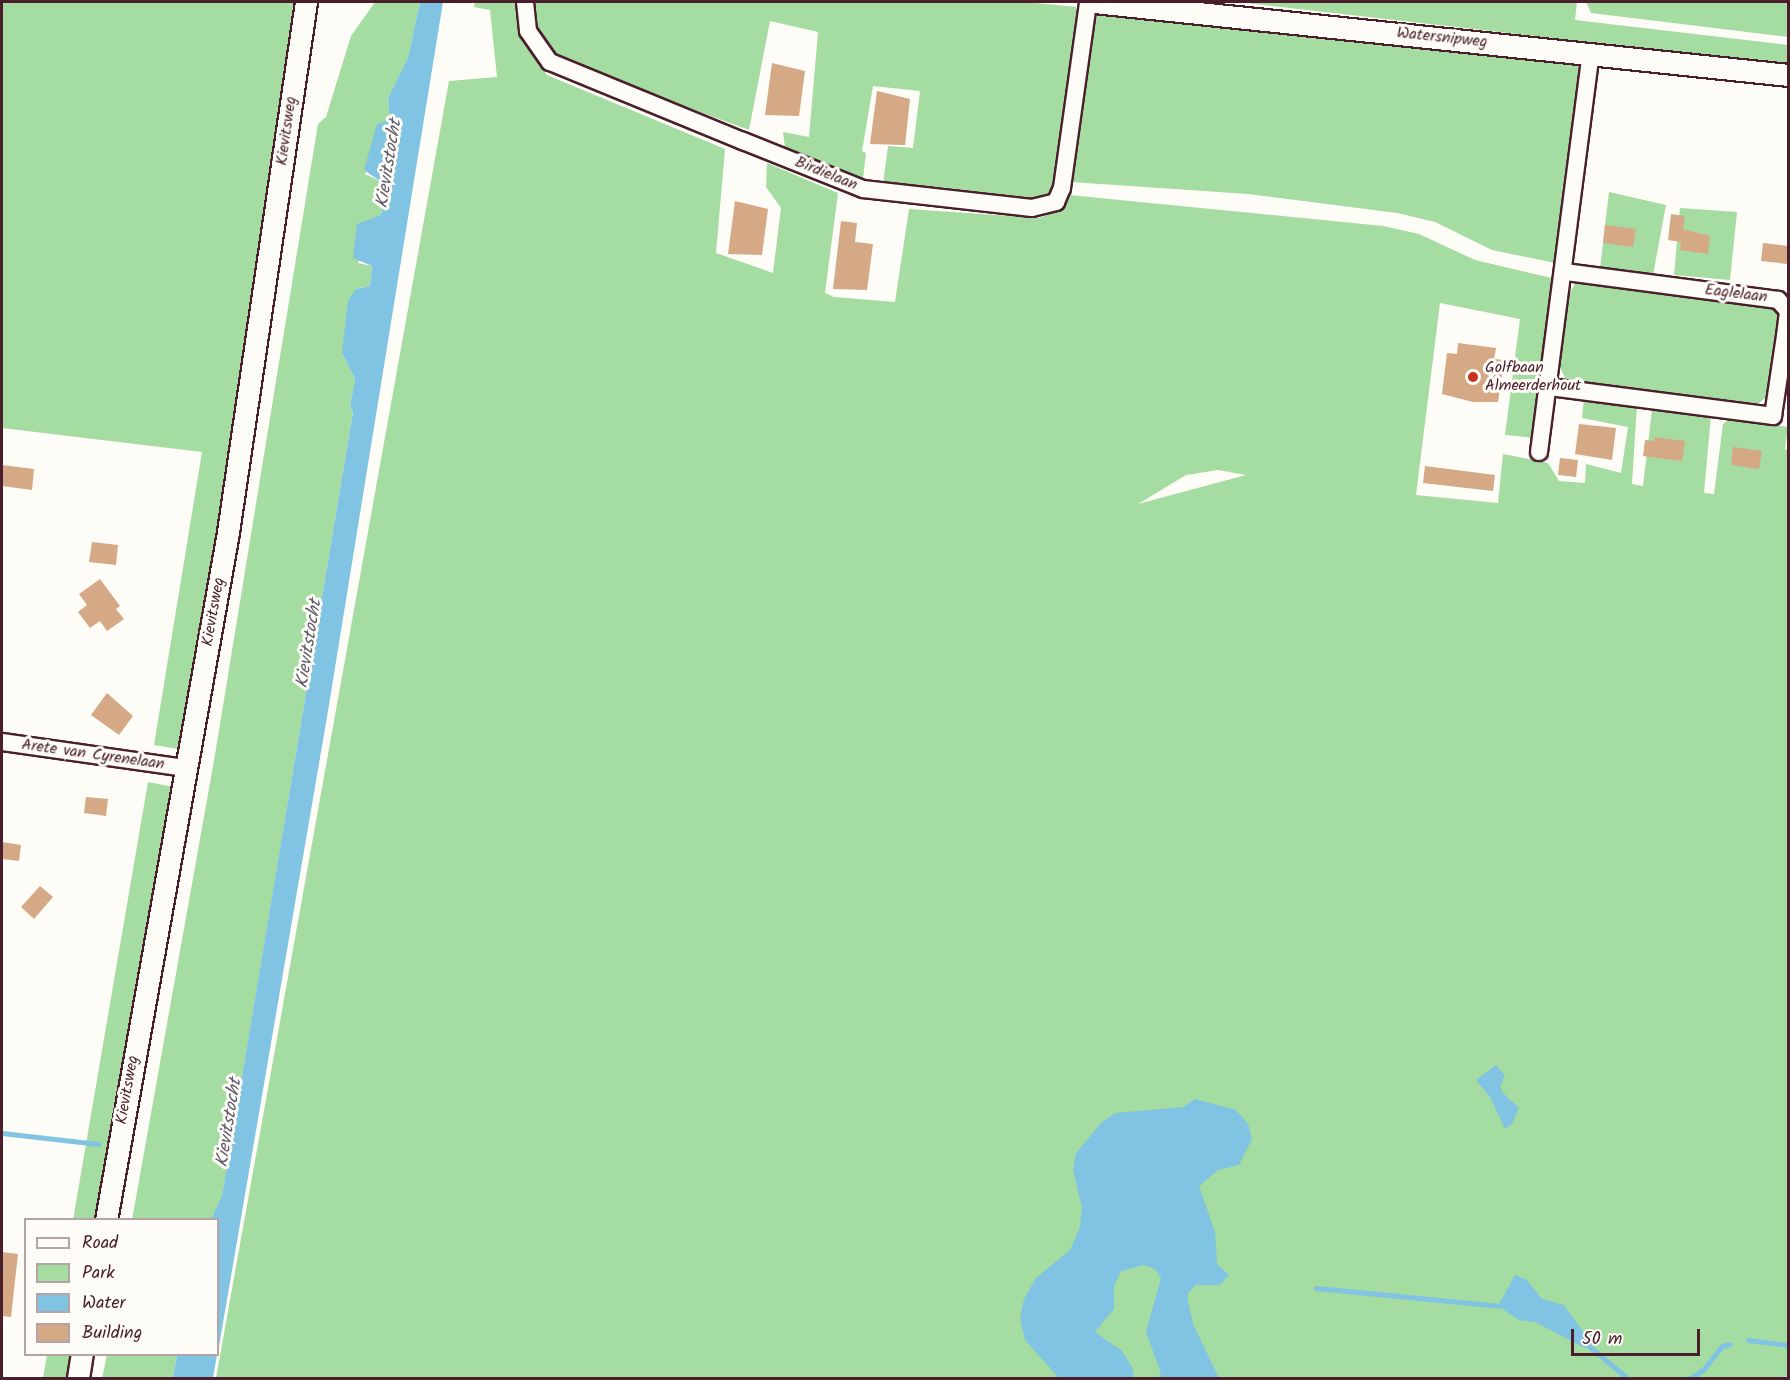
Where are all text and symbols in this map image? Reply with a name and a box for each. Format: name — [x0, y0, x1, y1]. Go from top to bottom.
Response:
street label: Watersnipweg — [1396, 24, 1488, 52]
street label: Kievitsweg — [273, 95, 301, 167]
water label: Kievitstocht — [372, 118, 408, 210]
street label: Birdielaan — [792, 153, 860, 195]
street label: Eaglelaan — [1704, 281, 1768, 307]
place label: Golfbaan Almeerderhout — [1485, 358, 1581, 396]
marker: Golfbaan Almeerderhout — [1466, 370, 1480, 384]
street label: Kievitsweg — [199, 576, 229, 648]
water label: Kievitstocht — [292, 598, 328, 690]
street label: Arete van Cyrenelaan — [20, 735, 166, 775]
street label: Kievitsweg — [113, 1054, 143, 1126]
water label: Kievitstocht — [212, 1077, 248, 1169]
legend — [24, 1218, 219, 1356]
text: Road — [82, 1229, 118, 1258]
text: Park — [82, 1259, 115, 1288]
text: Water — [82, 1289, 126, 1318]
scale bar — [1574, 1317, 1703, 1355]
text: Building — [82, 1319, 142, 1348]
text: 50 m — [1582, 1325, 1622, 1354]

